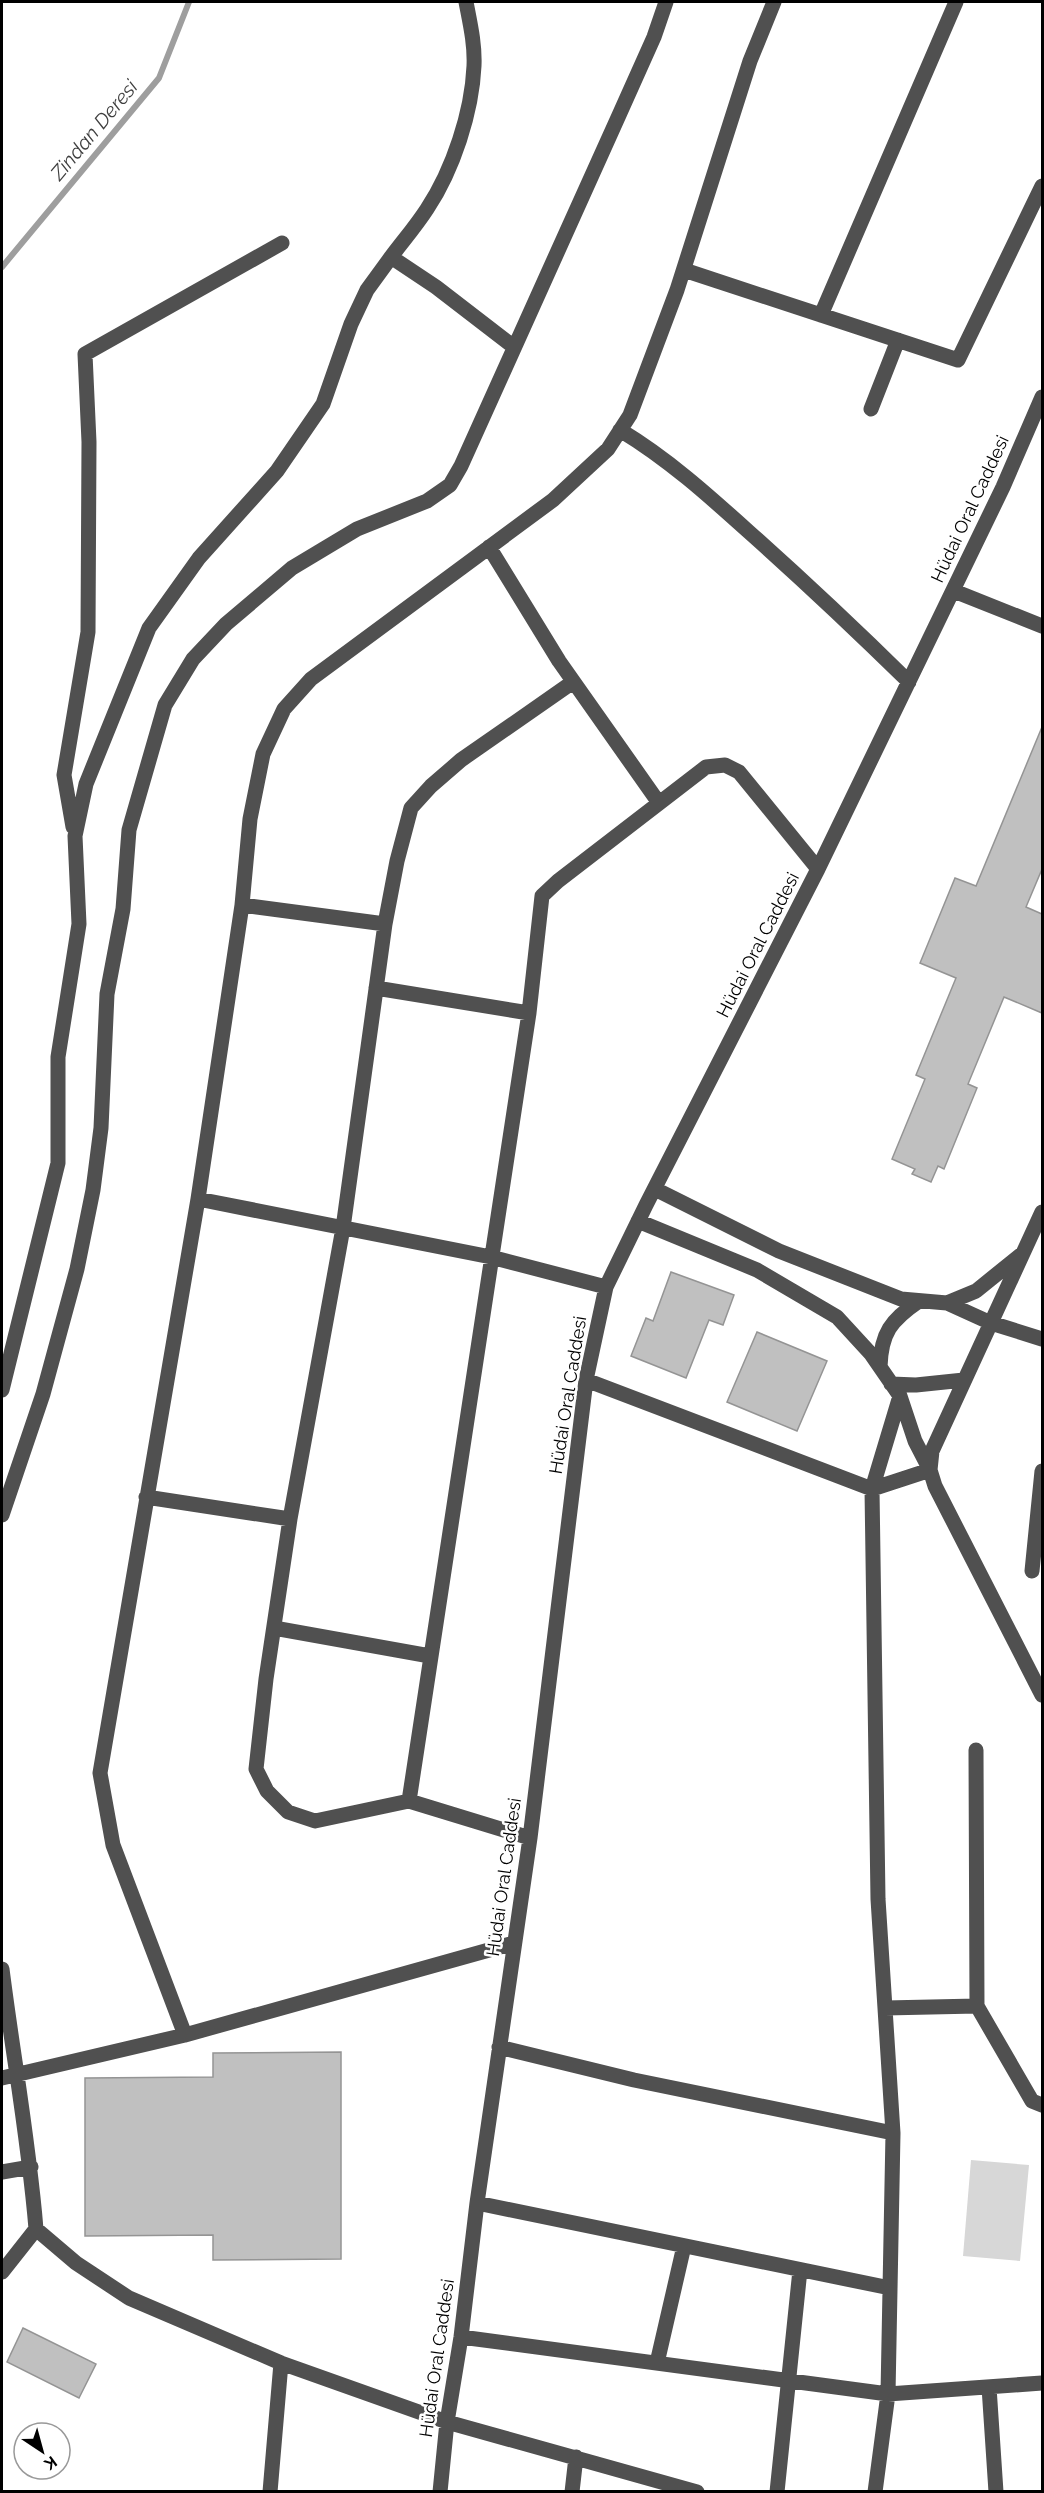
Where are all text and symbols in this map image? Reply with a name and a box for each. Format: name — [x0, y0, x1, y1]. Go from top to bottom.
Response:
water label: Zindan Deresi — [45, 75, 143, 186]
street label: Hüdai Oral Caddesi — [926, 432, 1013, 586]
street label: Hüdai Oral Caddesi — [712, 869, 803, 1021]
street label: Hüdai Oral Caddesi — [545, 1314, 590, 1475]
street label: Hüdai Oral Caddesi — [482, 1796, 525, 1957]
street label: Hüdai Oral Caddesi — [415, 2277, 458, 2438]
north arrow — [12, 2421, 72, 2481]
text: K — [40, 2452, 60, 2474]

